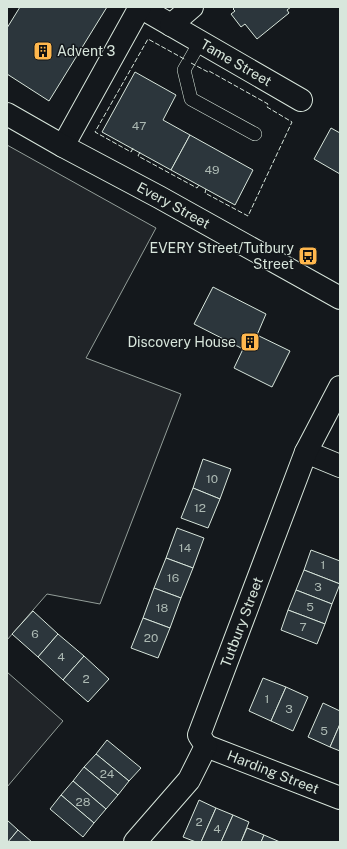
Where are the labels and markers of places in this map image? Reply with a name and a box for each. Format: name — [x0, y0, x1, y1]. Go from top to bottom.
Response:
building icon: Advent 3 — [32, 40, 54, 62]
place label: Advent 3 — [57, 43, 116, 59]
place label: EVERY Street/Tutbury Street — [149, 240, 295, 272]
bus stop icon: EVERY Street/Tutbury Street — [297, 245, 319, 267]
building icon: Discovery House — [239, 331, 261, 353]
place label: Discovery House — [127, 334, 236, 350]

